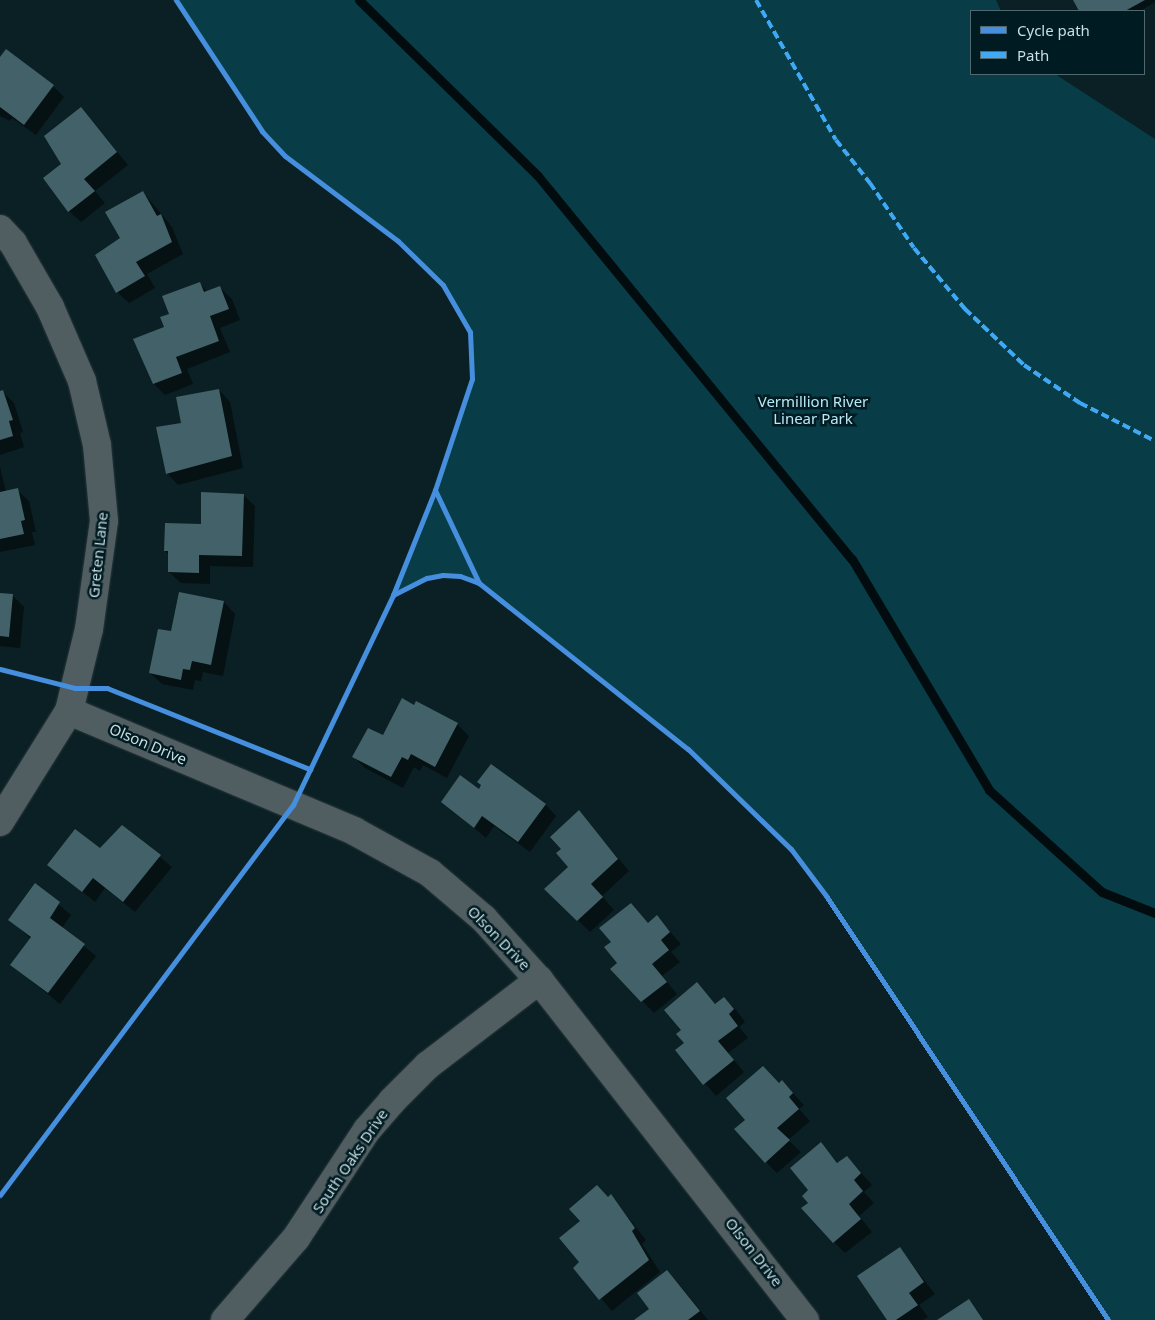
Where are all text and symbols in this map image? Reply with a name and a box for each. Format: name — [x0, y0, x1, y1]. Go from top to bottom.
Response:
legend — [970, 10, 1145, 75]
text: Cycle path — [1017, 20, 1090, 40]
text: Path — [1017, 45, 1049, 65]
park label: Vermillion River Linear Park — [758, 392, 868, 427]
street label: Greten Lane — [85, 511, 111, 599]
street label: Olson Drive — [107, 720, 189, 768]
street label: Olson Drive — [464, 902, 534, 974]
street label: South Oaks Drive — [309, 1106, 391, 1216]
street label: Olson Drive — [722, 1214, 786, 1290]

